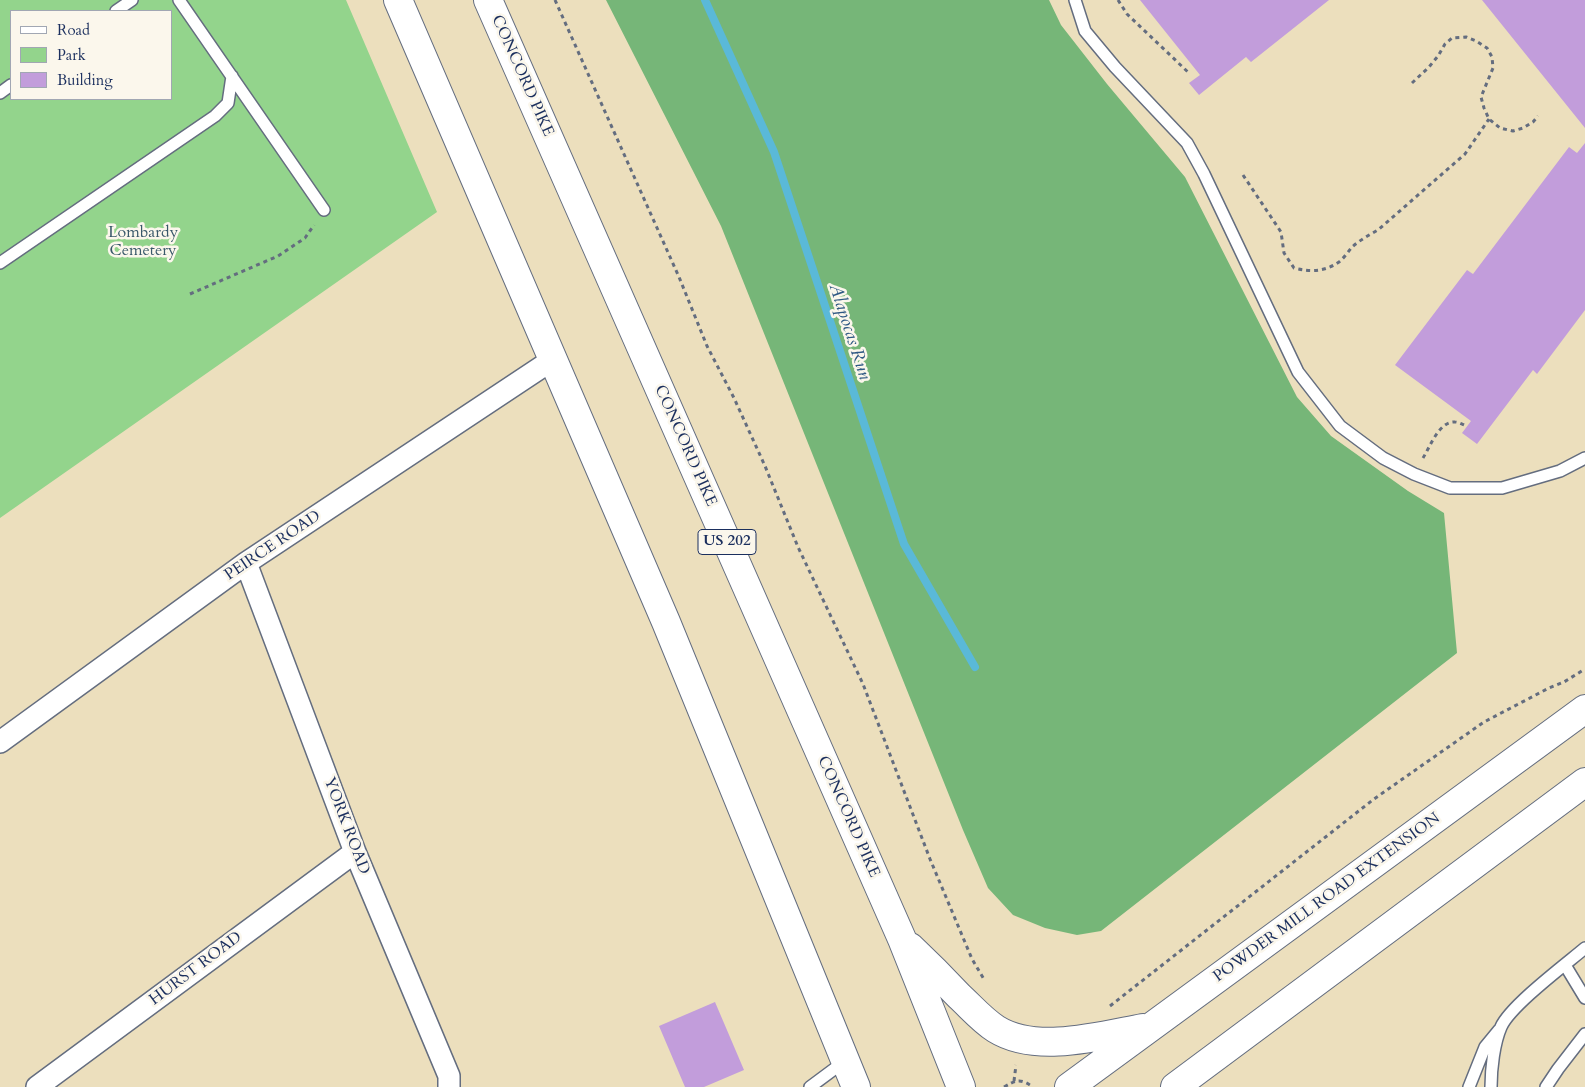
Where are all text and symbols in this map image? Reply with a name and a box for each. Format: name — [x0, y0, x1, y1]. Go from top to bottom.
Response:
legend — [10, 10, 172, 100]
street label: CONCORD PIKE — [487, 12, 557, 140]
text: Road — [57, 20, 90, 40]
text: Park — [57, 45, 86, 65]
text: Building — [57, 70, 113, 90]
park label: Lombardy Cemetery — [108, 223, 178, 261]
water label: Alapocas Run — [823, 281, 875, 383]
street label: CONCORD PIKE — [650, 382, 720, 510]
street label: PEIRCE ROAD — [221, 507, 325, 585]
road number: US 202 — [698, 530, 756, 554]
street label: CONCORD PIKE — [813, 753, 883, 881]
street label: YORK ROAD — [319, 775, 373, 877]
street label: POWDER MILL ROAD EXTENSION — [1210, 809, 1444, 987]
street label: HURST ROAD — [146, 928, 246, 1010]

